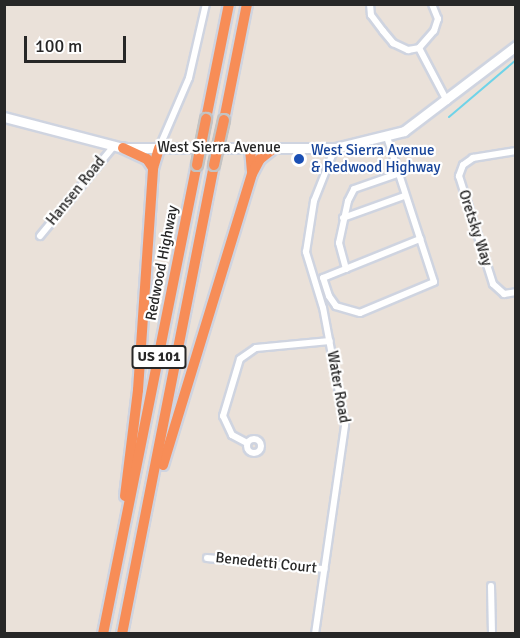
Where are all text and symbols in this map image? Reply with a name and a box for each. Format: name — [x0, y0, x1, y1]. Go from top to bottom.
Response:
scale bar — [27, 24, 129, 62]
text: 100 m — [35, 35, 82, 57]
street label: West Sierra Avenue — [157, 139, 281, 157]
place label: West Sierra Avenue & Redwood Highway — [311, 141, 441, 176]
marker: West Sierra Avenue & Redwood Highway — [292, 152, 306, 166]
street label: Hansen Road — [43, 153, 109, 229]
street label: Oretsky Way — [454, 188, 496, 268]
street label: Redwood Highway — [142, 204, 182, 322]
road number: US 101 — [130, 346, 188, 368]
street label: Water Road — [323, 349, 353, 425]
street label: Benedetti Court — [214, 549, 318, 577]

